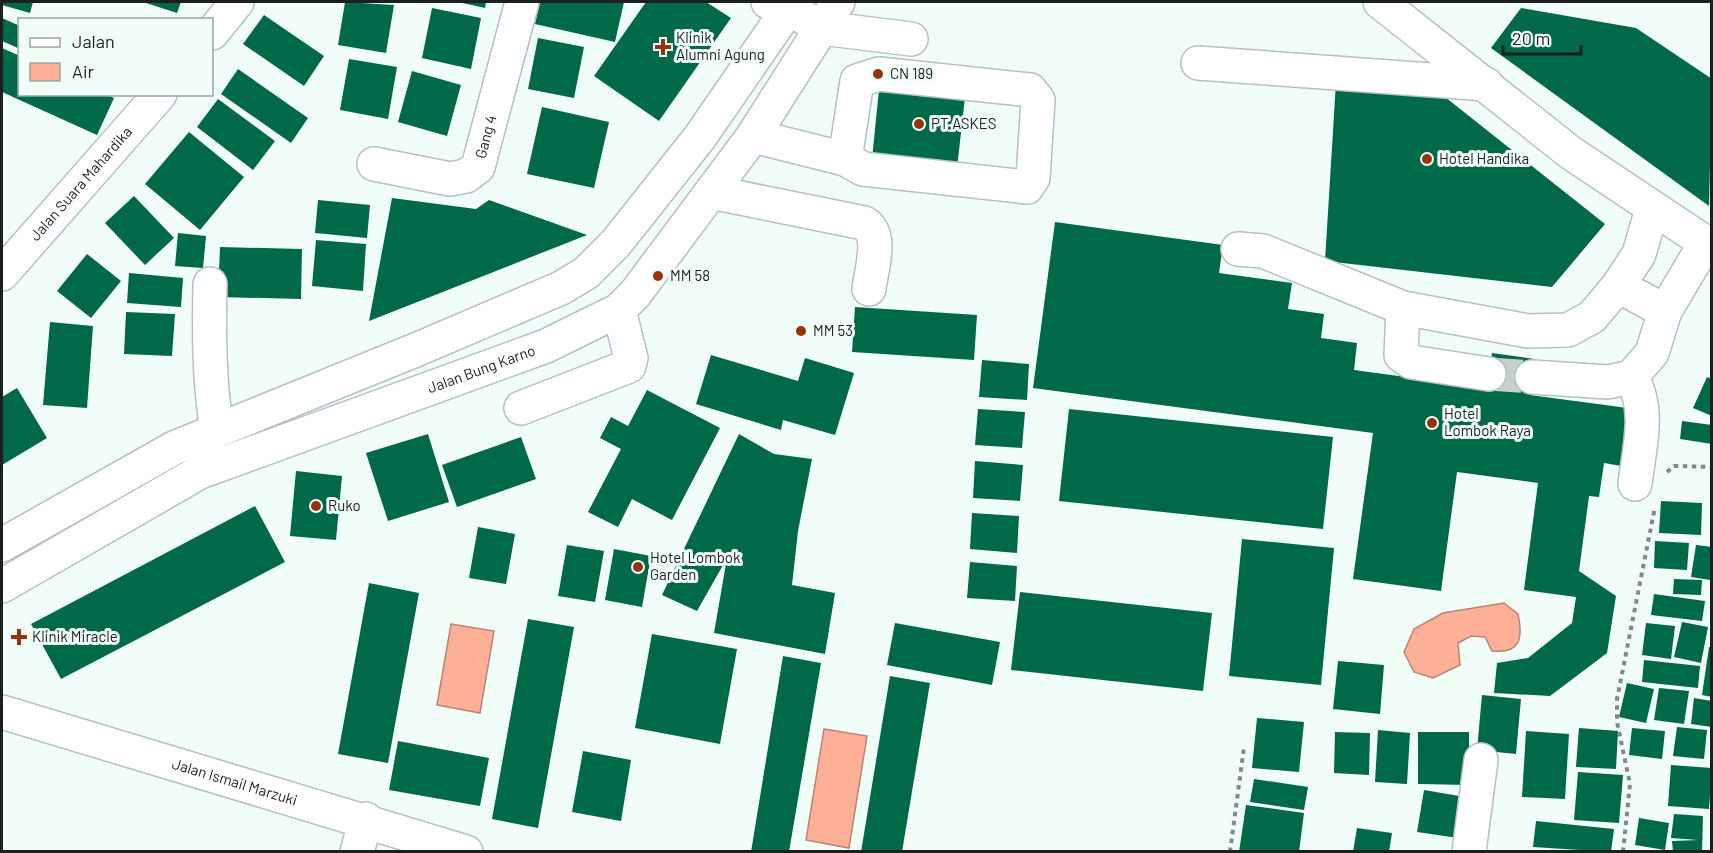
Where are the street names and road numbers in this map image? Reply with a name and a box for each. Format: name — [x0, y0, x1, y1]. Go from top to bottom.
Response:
street label: Gang 4 — [471, 113, 499, 160]
street label: Jalan Suara Mahardika — [26, 122, 135, 244]
street label: Jalan Bung Karno — [425, 341, 537, 396]
street label: Jalan Ismail Marzuki — [170, 754, 300, 809]

